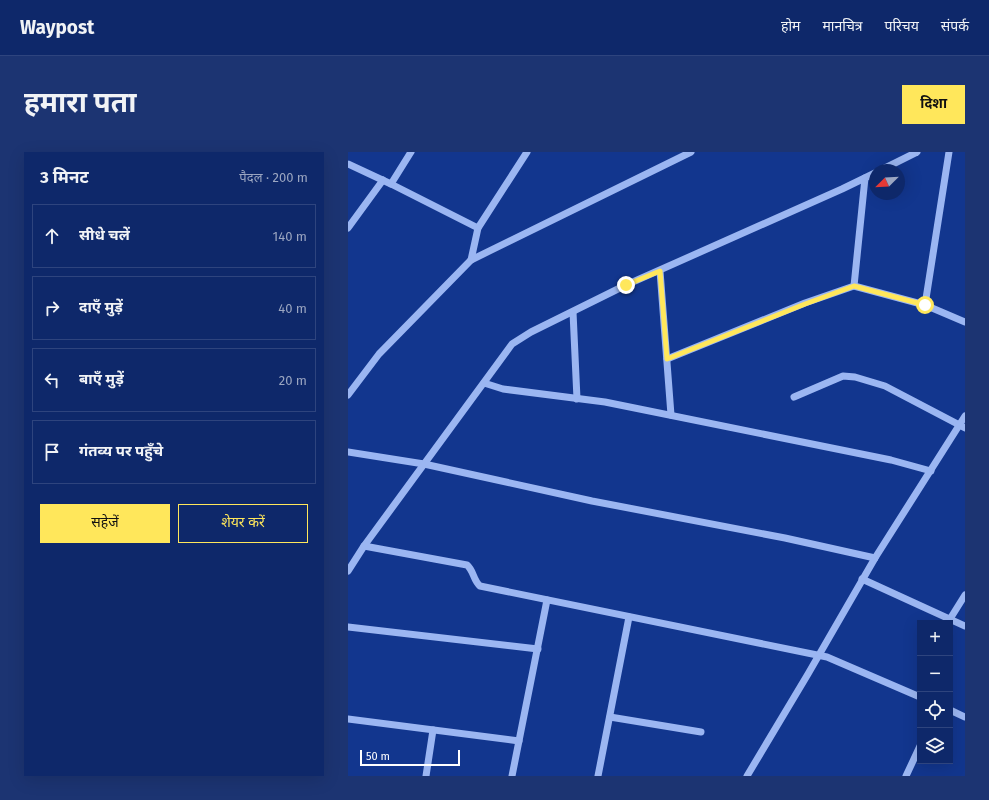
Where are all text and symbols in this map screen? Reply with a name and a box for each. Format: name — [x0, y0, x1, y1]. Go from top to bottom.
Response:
text: Waypost — [20, 16, 94, 39]
text: होम — [781, 18, 800, 35]
text: मानचित्र — [822, 18, 863, 35]
text: परिचय — [885, 18, 919, 35]
text: संपर्क — [941, 18, 969, 35]
button: दिशा — [902, 85, 965, 124]
text: हमारा पता — [24, 86, 136, 119]
north arrow — [869, 164, 905, 200]
text: 3 मिनट — [40, 167, 89, 188]
text: पैदल · 200 m — [239, 170, 308, 185]
icon: ahead — [41, 225, 63, 247]
text: सीधे चलें — [79, 226, 130, 244]
text: 140 m — [273, 229, 307, 244]
route end — [617, 276, 635, 294]
route start — [916, 296, 934, 314]
icon: right — [41, 297, 63, 319]
text: दाएँ मुड़ें — [79, 298, 123, 316]
text: 40 m — [278, 301, 307, 316]
icon: left — [41, 369, 63, 391]
text: बाएँ मुड़ें — [79, 370, 124, 388]
text: 20 m — [279, 373, 307, 388]
icon: arrive — [41, 441, 63, 463]
text: गंतव्य पर पहुँचे — [79, 442, 163, 460]
button: सहेजें — [40, 504, 170, 543]
button: शेयर करें — [178, 504, 308, 543]
map controls — [917, 620, 953, 764]
button: + — [917, 620, 953, 656]
button: − — [917, 656, 953, 692]
button: locate — [917, 692, 953, 728]
button: layers — [917, 728, 953, 764]
scale bar — [360, 748, 460, 767]
text: 50 m — [366, 750, 390, 763]

